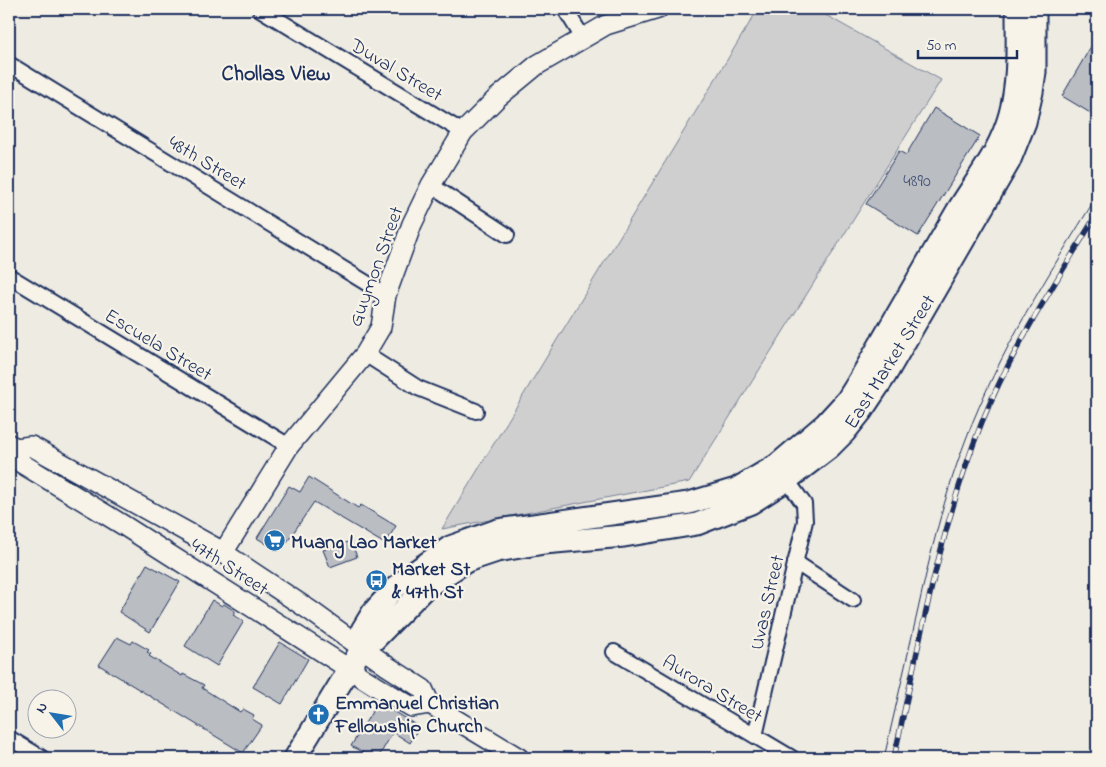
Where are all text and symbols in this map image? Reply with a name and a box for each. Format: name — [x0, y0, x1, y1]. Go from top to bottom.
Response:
scale bar — [918, 28, 1017, 60]
street label: Duval Street — [343, 32, 448, 110]
text: 50 m — [926, 35, 957, 57]
district label: Chollas View — [222, 59, 330, 91]
street label: 48th Street — [162, 129, 252, 199]
house number: 4890 — [903, 169, 931, 195]
street label: Guymon Street — [342, 202, 413, 331]
street label: East Market Street — [838, 289, 944, 435]
street label: Escuela Street — [98, 303, 217, 390]
supermarket icon: Muang Lao Market — [263, 529, 287, 553]
place label: Muang Lao Market — [291, 529, 437, 559]
street label: 47th Street — [184, 532, 274, 604]
street label: Uvas Street — [743, 552, 794, 653]
place label: Market St & 47th St — [391, 556, 470, 608]
bus stop icon: Market St & 47th St — [364, 568, 388, 592]
street label: Aurora Street — [656, 649, 768, 732]
north arrow — [28, 690, 78, 740]
place label: Emmanuel Christian Fellowship Church — [334, 690, 499, 742]
text: N — [31, 699, 54, 718]
church icon: Emmanuel Christian Fellowship Church — [307, 702, 331, 726]

